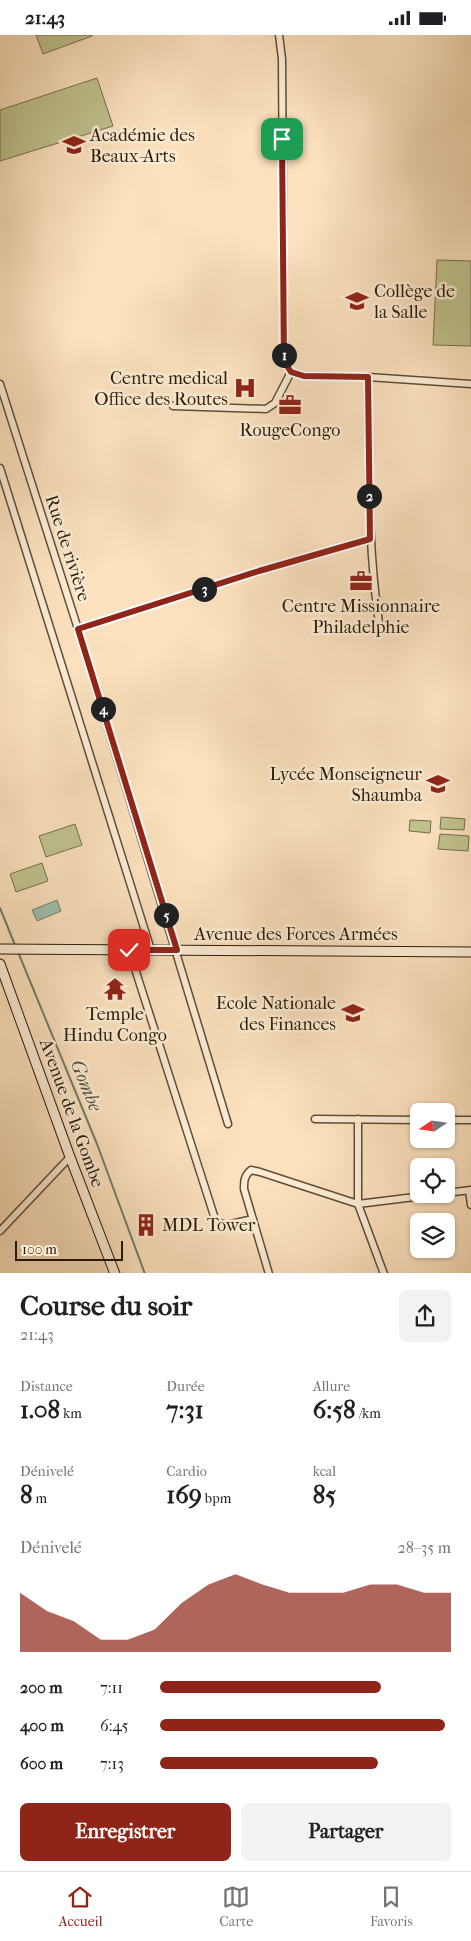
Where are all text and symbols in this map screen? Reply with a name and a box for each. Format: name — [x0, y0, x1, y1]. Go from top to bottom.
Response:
text: 21:43 — [25, 7, 65, 29]
pin — [261, 118, 303, 160]
place label: Académie des Beaux-Arts — [89, 125, 195, 167]
icon: arrive — [268, 125, 296, 153]
school or university icon: Académie des Beaux-Arts — [61, 132, 87, 158]
place label: Collège de la Salle — [373, 281, 455, 323]
school or university icon: Collège de la Salle — [344, 288, 370, 314]
pin: 1 — [272, 343, 296, 367]
text: 1 — [282, 347, 287, 364]
place label: Centre medical Office des Routes — [94, 368, 228, 410]
hospital icon: Centre medical Office des Routes — [232, 375, 258, 401]
office icon: RougeCongo — [277, 392, 303, 418]
place label: RougeCongo — [240, 420, 340, 441]
pin: 2 — [356, 483, 382, 509]
text: 2 — [366, 488, 373, 505]
street label: Rue de rivière — [40, 492, 95, 604]
office icon: Centre Missionnaire Philadelphie — [348, 568, 374, 594]
pin: 3 — [192, 577, 216, 601]
text: 3 — [202, 581, 207, 598]
place label: Centre Missionnaire Philadelphie — [282, 596, 440, 638]
pin: 4 — [90, 697, 116, 721]
text: 4 — [99, 701, 108, 718]
place label: Lycée Monseigneur Shaumba — [269, 764, 423, 806]
school or university icon: Lycée Monseigneur Shaumba — [425, 771, 451, 797]
pin: 5 — [154, 903, 178, 927]
text: 5 — [163, 907, 170, 924]
street label: Avenue des Forces Armées — [193, 924, 398, 945]
pin — [108, 929, 150, 971]
icon: check — [115, 936, 143, 964]
temple icon: Temple Hindu Congo — [102, 976, 128, 1002]
place label: Ecole Nationale des Finances — [216, 993, 336, 1035]
school or university icon: Ecole Nationale des Finances — [340, 1000, 366, 1026]
place label: Temple Hindu Congo — [63, 1004, 167, 1046]
street label: Avenue de la Gombe — [35, 1035, 108, 1190]
water label: Gombe — [66, 1056, 107, 1116]
north arrow — [410, 1103, 455, 1147]
map controls — [410, 1103, 455, 1258]
button: locate — [410, 1158, 455, 1203]
building icon: MDL Tower — [133, 1212, 159, 1238]
button: layers — [410, 1213, 455, 1258]
place label: MDL Tower — [162, 1215, 256, 1236]
scale bar — [15, 1239, 122, 1262]
text: 100 m — [22, 1241, 57, 1258]
text: Course du soir — [20, 1289, 192, 1322]
button: share — [399, 1290, 451, 1342]
text: 21:43 — [20, 1325, 54, 1344]
text: Distance — [20, 1378, 73, 1395]
text: Durée — [166, 1378, 205, 1395]
text: Allure — [313, 1378, 350, 1395]
text: 1.08 — [20, 1395, 60, 1424]
text: 7:31 — [166, 1395, 204, 1424]
text: 6:58 — [313, 1395, 356, 1424]
text: km — [60, 1405, 82, 1422]
text: /km — [356, 1405, 381, 1422]
text: Dénivelé — [20, 1463, 74, 1480]
text: Cardio — [166, 1463, 207, 1480]
text: kcal — [313, 1463, 336, 1480]
text: 8 — [20, 1480, 33, 1509]
text: 169 — [166, 1480, 202, 1509]
text: 85 — [313, 1480, 336, 1509]
text: m — [33, 1490, 47, 1507]
text: bpm — [202, 1490, 231, 1507]
text: Dénivelé — [20, 1538, 82, 1557]
text: 28–35 m — [398, 1538, 451, 1557]
text: 200 m — [20, 1678, 63, 1697]
text: 7:11 — [100, 1678, 123, 1697]
text: 400 m — [20, 1716, 64, 1735]
text: 6:45 — [100, 1716, 128, 1735]
text: 600 m — [20, 1754, 63, 1773]
text: 7:13 — [100, 1754, 124, 1773]
button: Enregistrer — [20, 1803, 231, 1861]
button: Partager — [241, 1803, 451, 1861]
tab: Accueil — [58, 1883, 103, 1930]
tab: Carte — [219, 1883, 253, 1930]
tab: Favoris — [370, 1883, 413, 1930]

